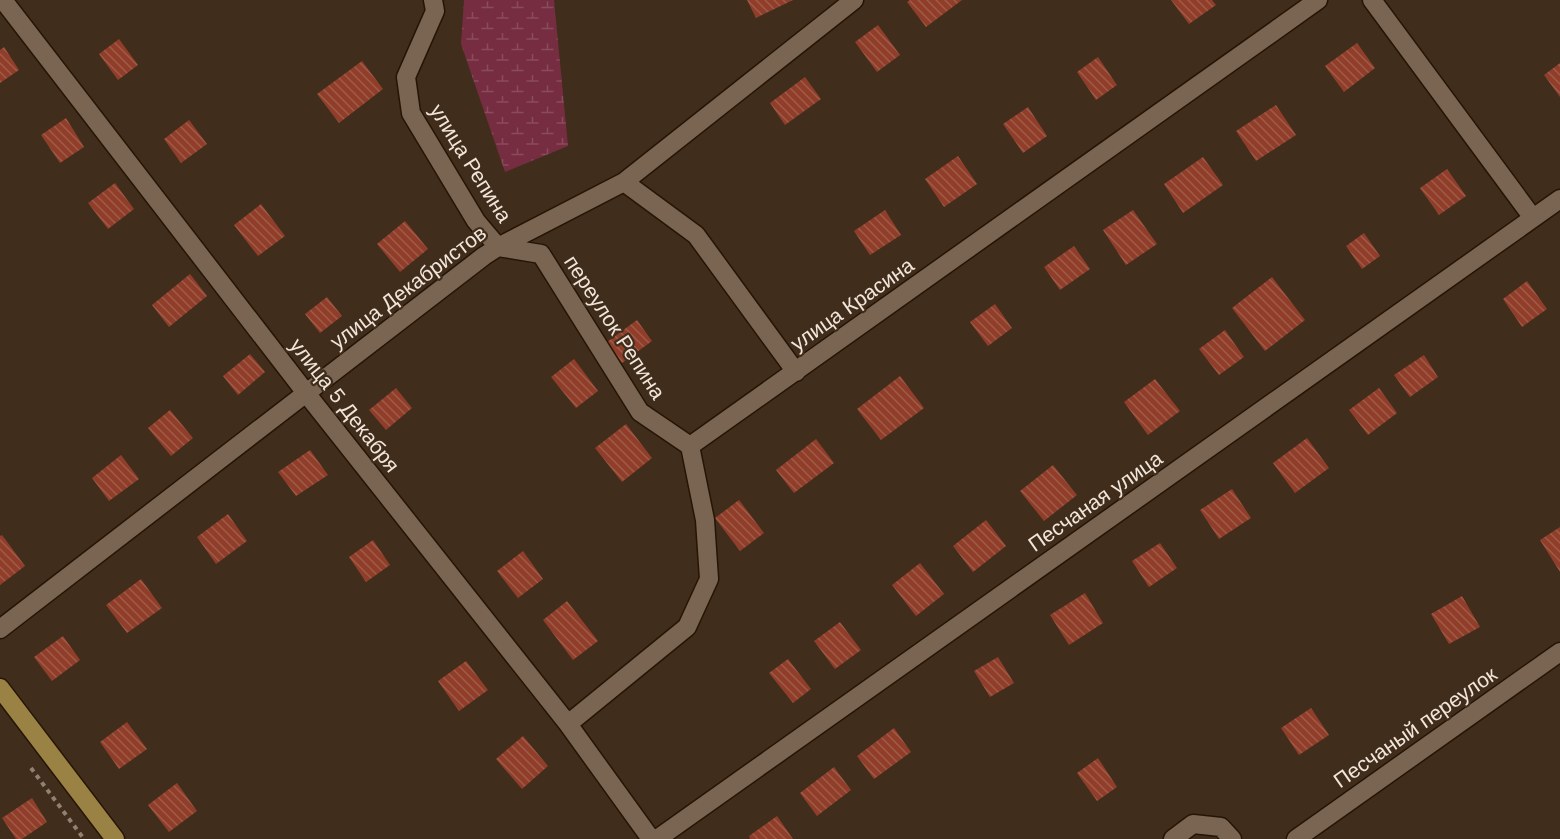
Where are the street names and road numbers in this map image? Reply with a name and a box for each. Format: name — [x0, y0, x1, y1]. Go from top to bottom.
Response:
street label: улица Репина — [426, 100, 517, 226]
street label: улица Декабристов — [326, 221, 490, 353]
street label: переулок Репина — [560, 251, 670, 403]
street label: улица Красина — [786, 253, 918, 355]
street label: улица 5 Декабря — [286, 334, 404, 476]
street label: Песчаная улица — [1024, 446, 1167, 556]
street label: Песчаный переулок — [1329, 662, 1502, 792]

